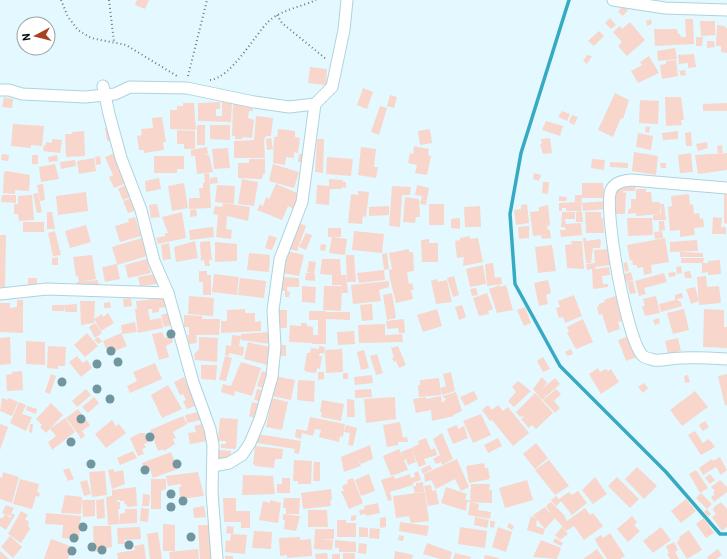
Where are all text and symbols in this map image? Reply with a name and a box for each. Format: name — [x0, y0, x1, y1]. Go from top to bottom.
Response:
north arrow — [16, 16, 56, 56]
text: N — [19, 33, 32, 42]

